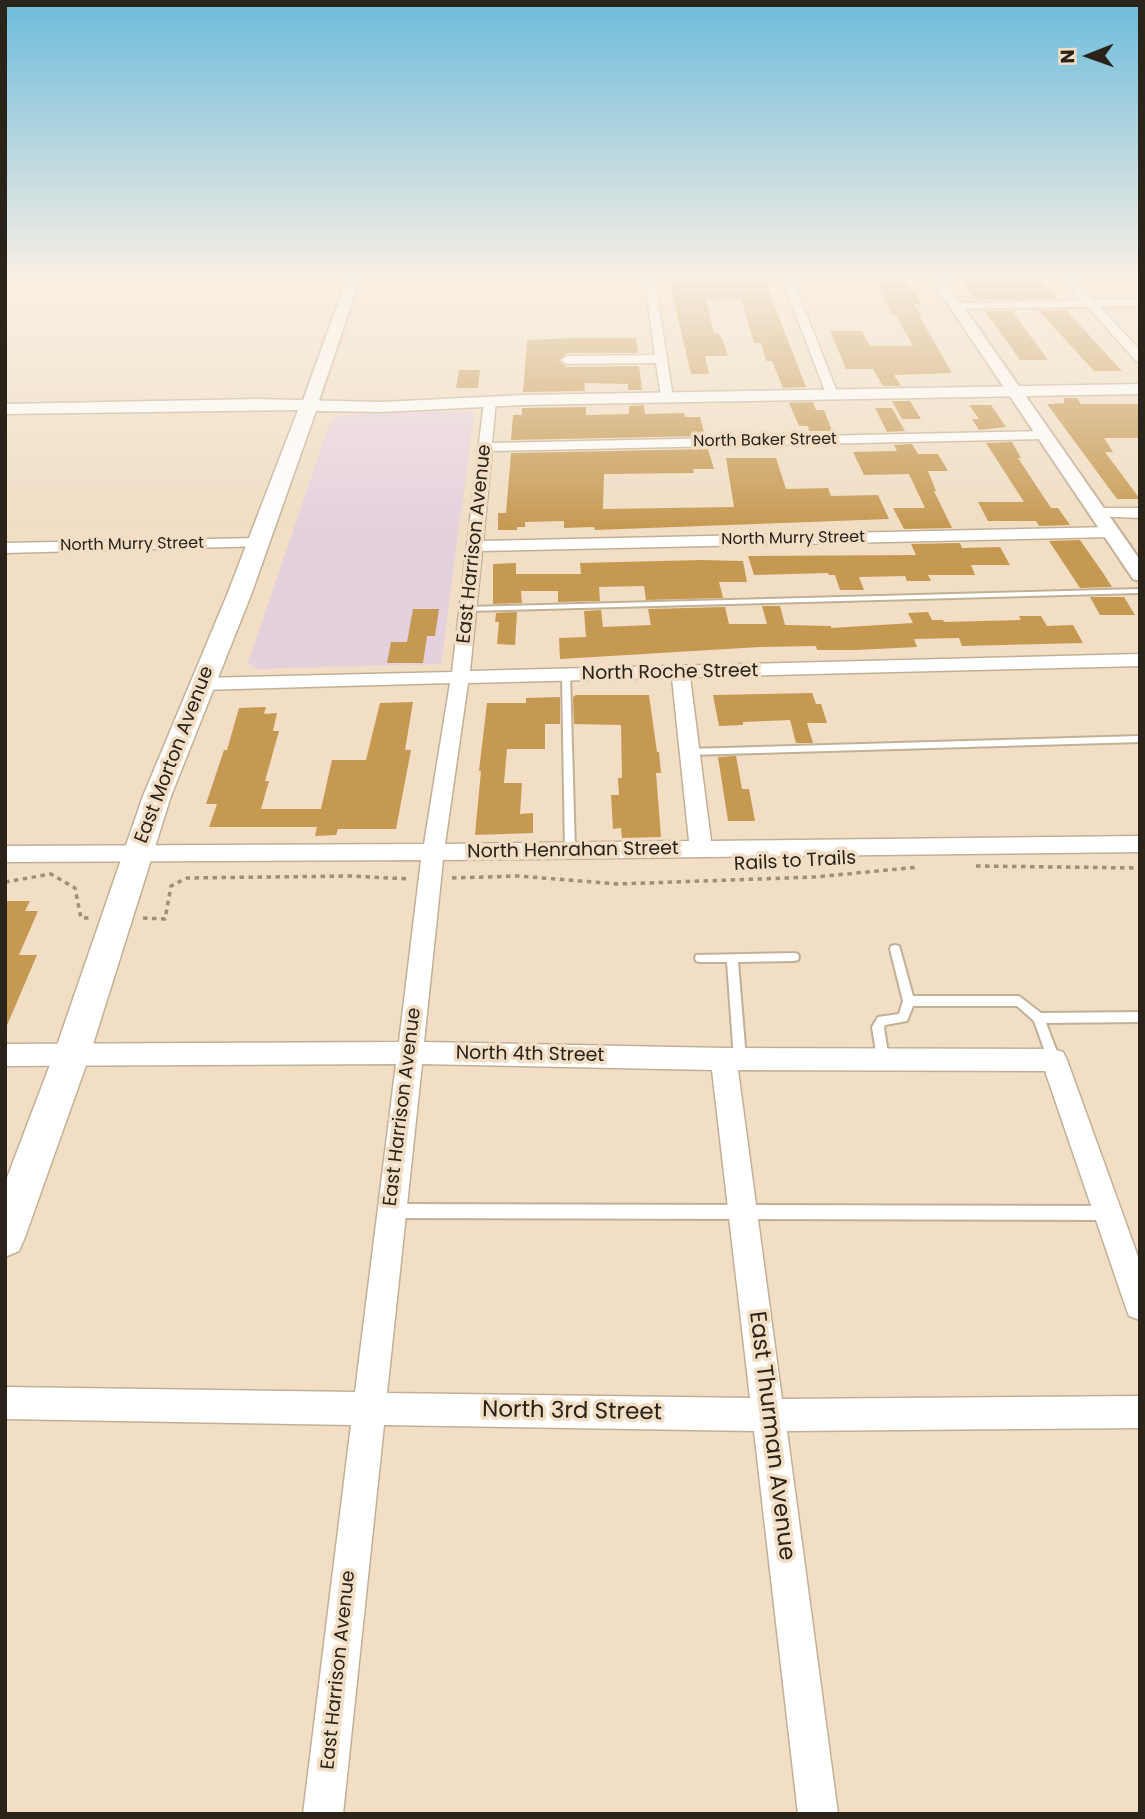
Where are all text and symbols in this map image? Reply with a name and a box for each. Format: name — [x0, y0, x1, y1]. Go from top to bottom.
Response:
north arrow — [1054, 21, 1124, 91]
text: N — [1054, 49, 1081, 64]
street label: North Baker Street — [693, 430, 837, 452]
street label: East Harrison Avenue — [453, 443, 497, 645]
street label: North Murry Street — [721, 528, 865, 550]
street label: North Murry Street — [60, 534, 204, 556]
street label: North Roche Street — [581, 660, 759, 686]
street label: East Morton Avenue — [131, 663, 219, 847]
street label: North Henrahan Street — [467, 838, 679, 864]
street label: Rails to Trails — [733, 847, 857, 877]
street label: East Harrison Avenue — [379, 1006, 427, 1208]
street label: North 4th Street — [456, 1042, 604, 1068]
street label: East Thurman Avenue — [742, 1310, 800, 1562]
street label: North 3rd Street — [482, 1397, 662, 1427]
street label: East Harrison Avenue — [317, 1569, 361, 1771]

